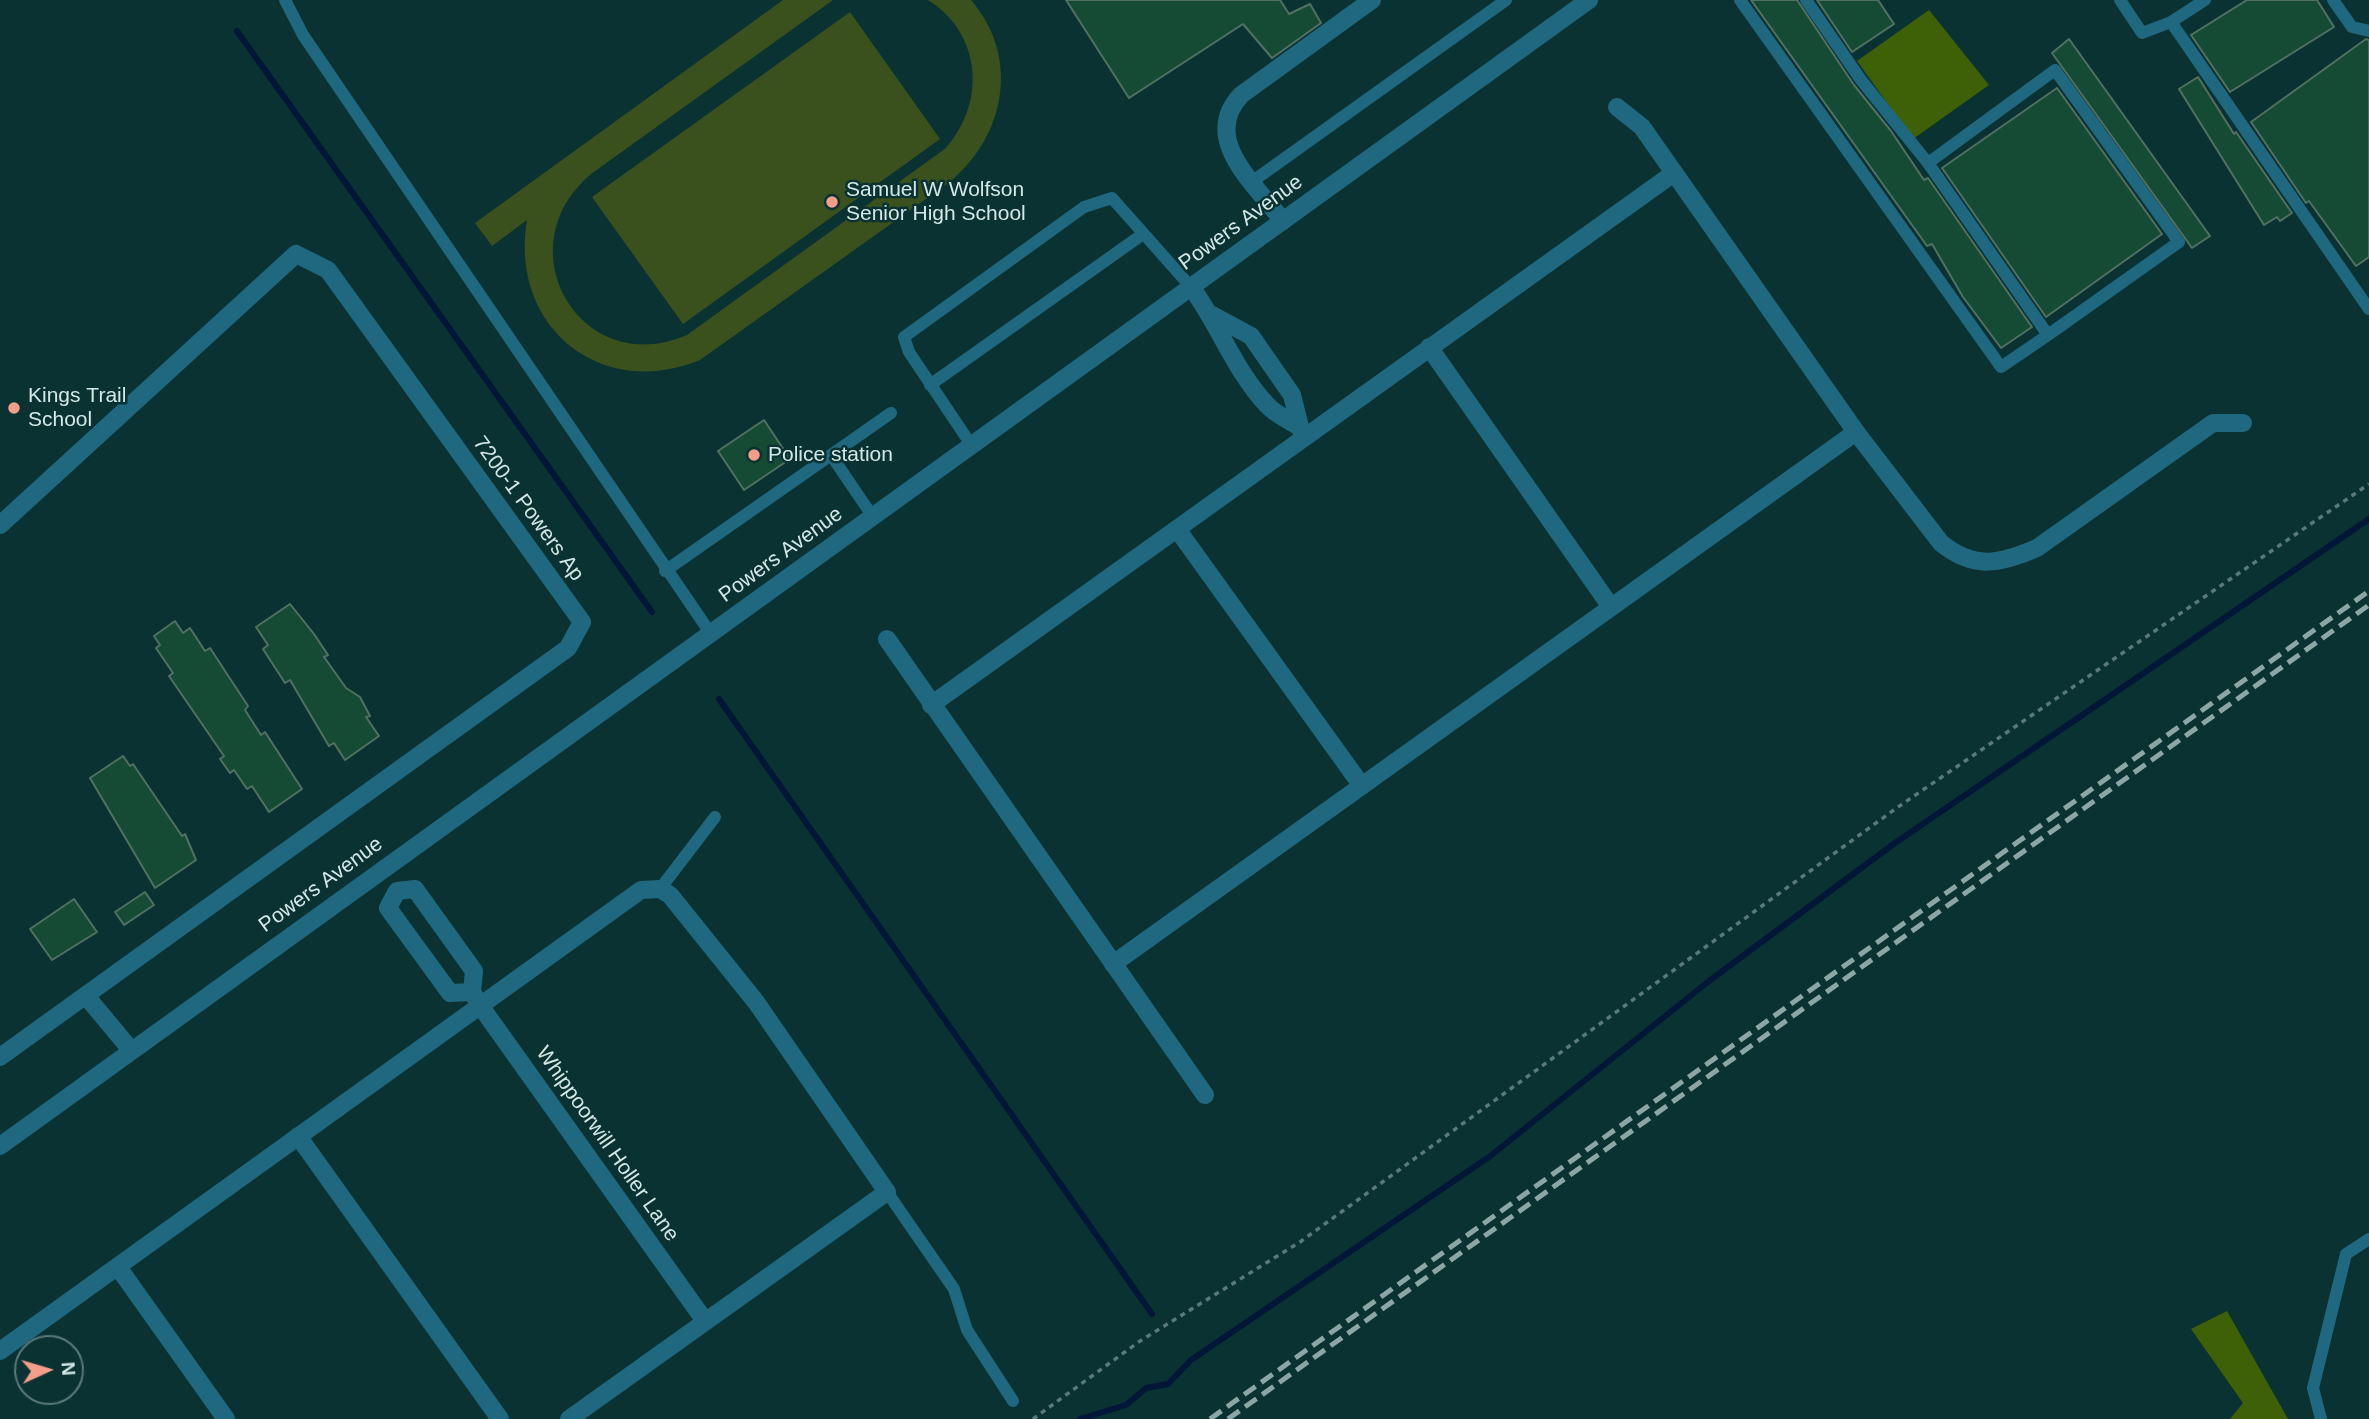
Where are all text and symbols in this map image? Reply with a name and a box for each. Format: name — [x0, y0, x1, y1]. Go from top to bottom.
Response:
street label: Powers Avenue — [1174, 170, 1308, 276]
place label: Samuel W Wolfson Senior High School — [846, 177, 1026, 227]
marker: Samuel W Wolfson Senior High School — [824, 194, 840, 210]
place label: Kings Trail School — [28, 383, 126, 433]
marker: Kings Trail School — [6, 400, 22, 416]
street label: 7200-1 Powers Ap — [467, 432, 589, 586]
place label: Police station — [768, 442, 893, 468]
marker: Police station — [746, 447, 762, 463]
street label: Powers Avenue — [714, 502, 848, 608]
street label: Powers Avenue — [254, 832, 388, 938]
street label: Whippoorwill Holler Lane — [530, 1042, 684, 1246]
north arrow — [14, 1335, 84, 1405]
text: N — [57, 1361, 79, 1376]

